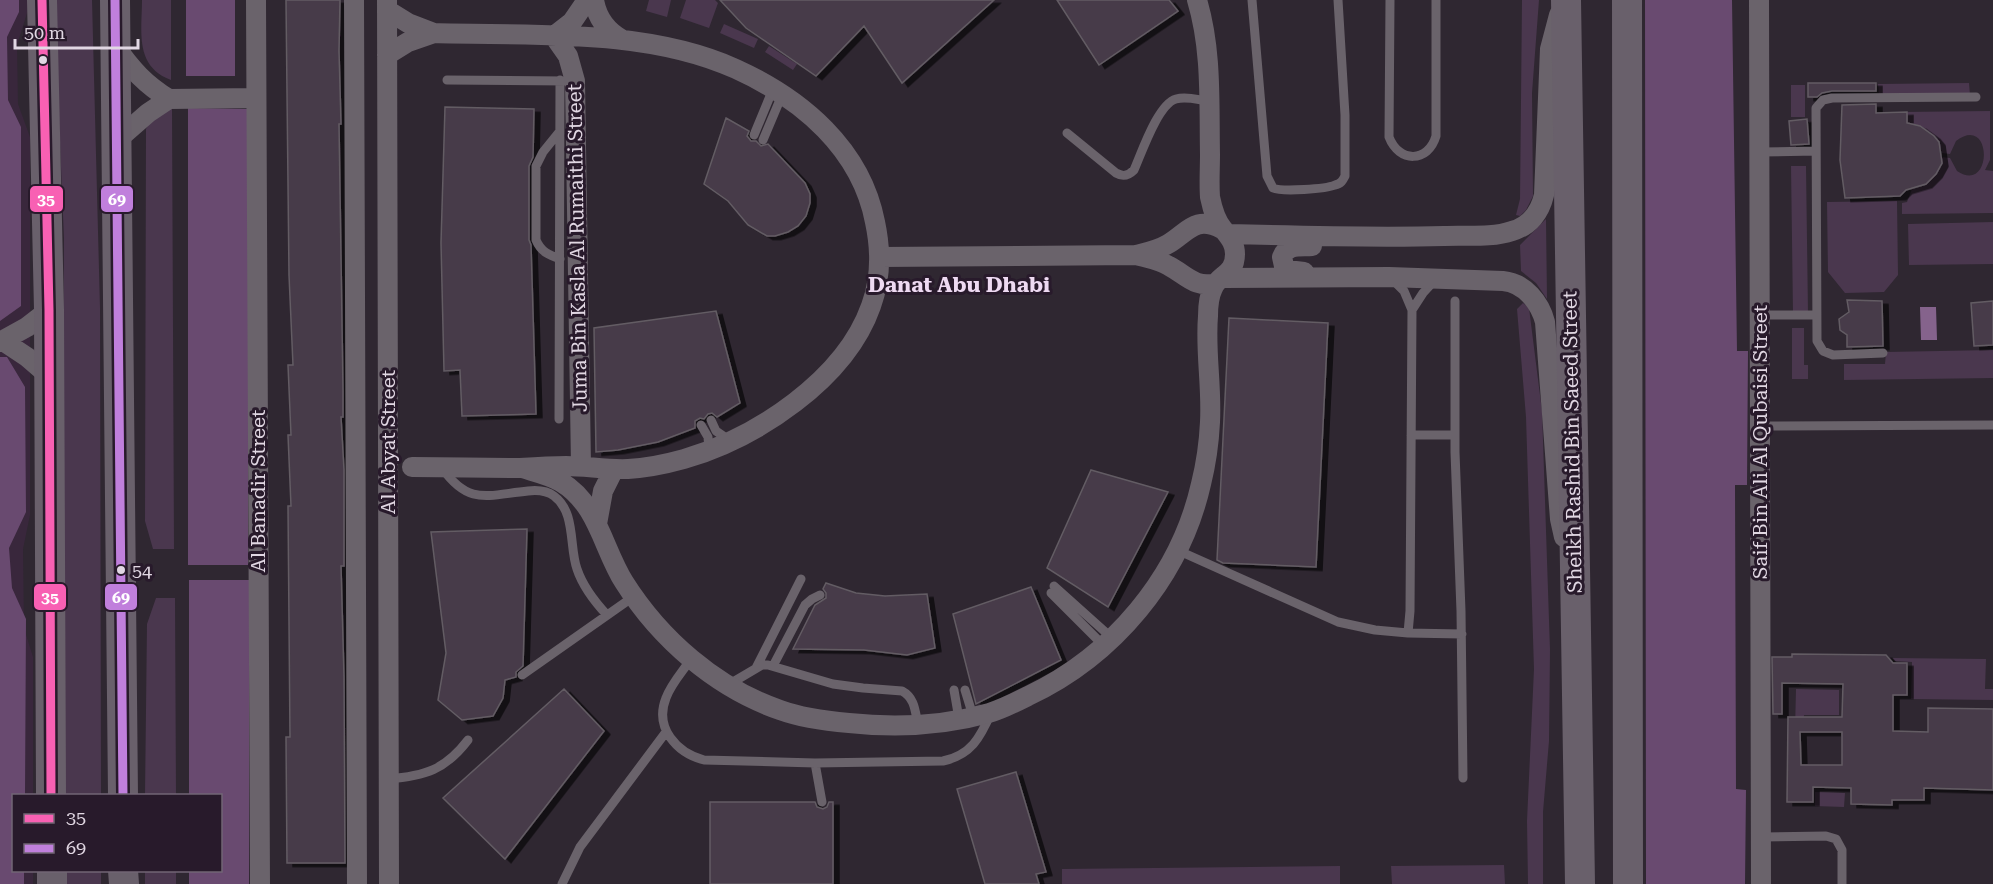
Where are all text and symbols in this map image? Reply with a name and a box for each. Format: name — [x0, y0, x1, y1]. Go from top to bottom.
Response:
scale bar — [15, 12, 138, 50]
text: 50 m — [24, 22, 65, 43]
unlabelled marker — [37, 54, 49, 66]
street label: Juma Bin Kasla Al Rumaithi Street — [562, 83, 592, 412]
line badge: 35 — [29, 185, 64, 213]
line badge: 69 — [100, 185, 134, 213]
text: 35 — [37, 190, 55, 209]
text: 69 — [108, 190, 126, 209]
district label: Danat Abu Dhabi — [868, 273, 1050, 297]
street label: Sheikh Rashid Bin Saeed Street — [1557, 290, 1587, 593]
street label: Saif Bin Ali Al Qubaisi Street — [1748, 304, 1772, 579]
street label: Al Abyat Street — [376, 369, 400, 514]
street label: Al Banadir Street — [246, 409, 270, 573]
place label: 54 — [132, 560, 152, 581]
marker: 54 — [115, 564, 127, 576]
line badge: 35 — [33, 583, 67, 611]
line badge: 69 — [104, 583, 138, 611]
text: 35 — [41, 588, 59, 607]
text: 69 — [112, 588, 130, 607]
legend — [12, 794, 222, 872]
text: 35 — [66, 807, 86, 828]
text: 69 — [66, 837, 86, 858]

